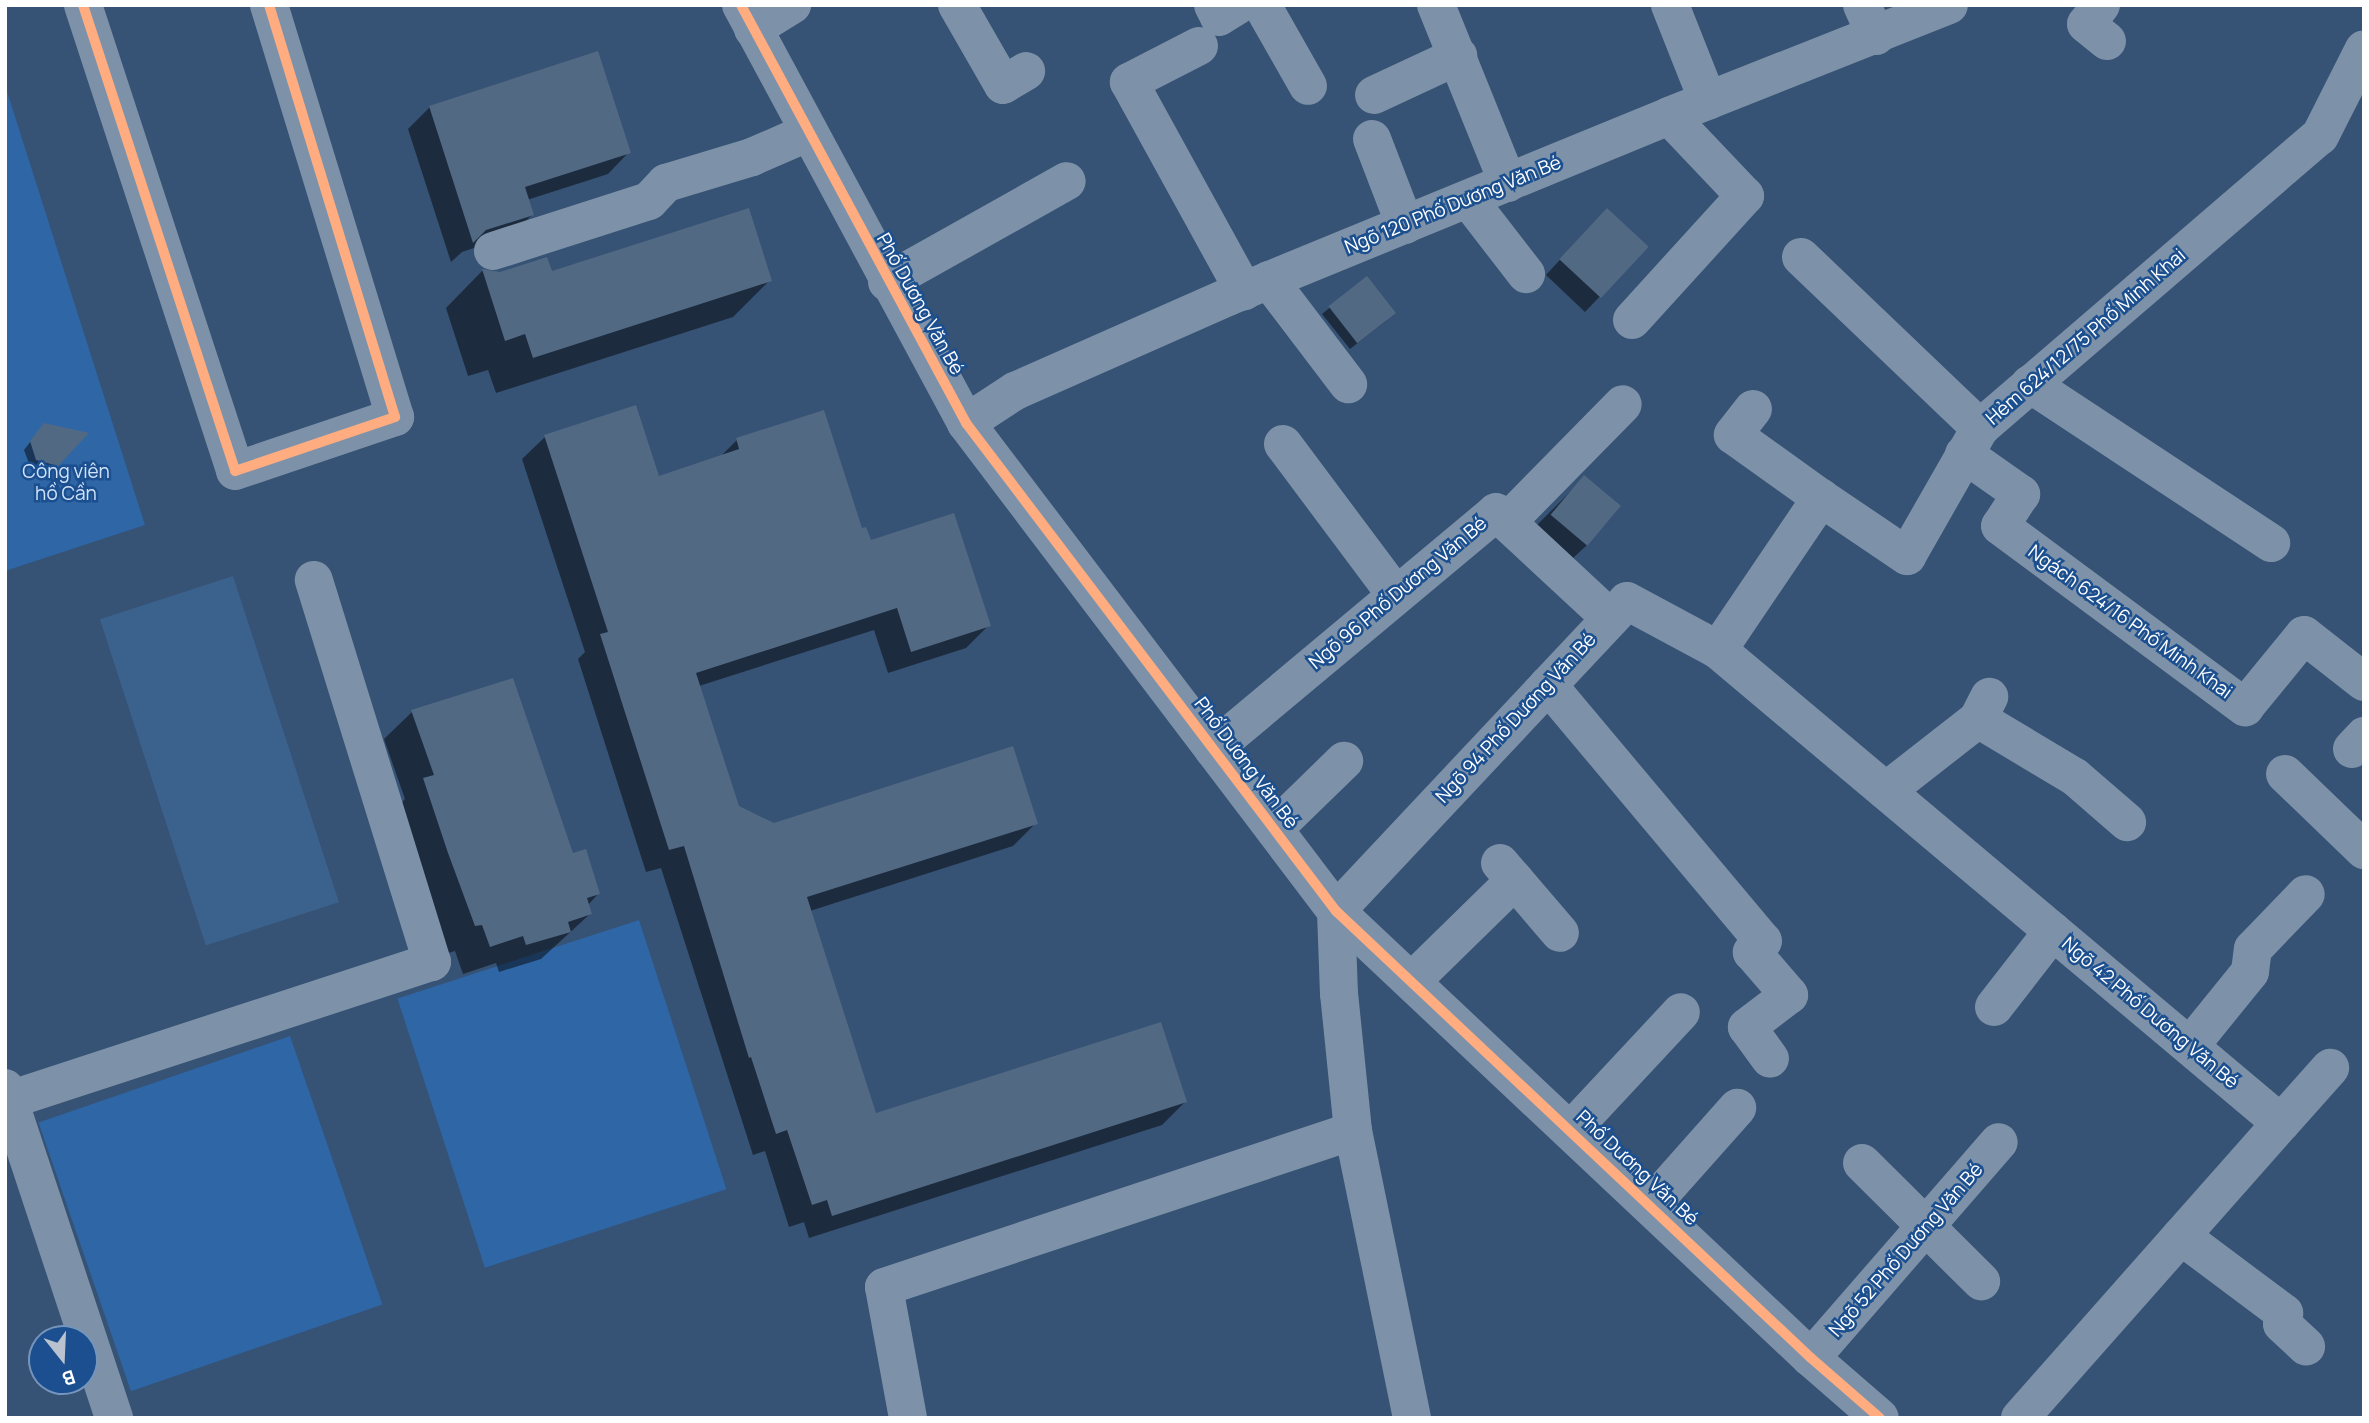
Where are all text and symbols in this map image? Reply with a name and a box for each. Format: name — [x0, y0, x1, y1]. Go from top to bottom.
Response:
street label: Ngõ 120 Phố Dương Văn Bé — [1341, 151, 1565, 259]
street label: Phố Dương Văn Bé — [872, 229, 968, 379]
street label: Hẻm 624/12/75 Phố Minh Khai — [1982, 244, 2190, 430]
park label: Công viên hồ Cần — [22, 461, 110, 505]
street label: Ngõ 96 Phố Dương Văn Bé — [1304, 512, 1492, 674]
street label: Ngách 624/16 Phố Minh Khai — [2024, 540, 2236, 704]
street label: Ngõ 94 Phố Dương Văn Bé — [1431, 628, 1601, 808]
street label: Phố Dương Văn Bé — [1189, 693, 1303, 833]
street label: Ngõ 42 Phố Dương Văn Bé — [2057, 932, 2243, 1094]
street label: Phố Dương Văn Bé — [1571, 1106, 1703, 1230]
street label: Ngõ 52 Phố Dương Văn Bé — [1824, 1158, 1988, 1342]
north arrow — [28, 1325, 98, 1395]
text: B — [59, 1364, 79, 1392]

